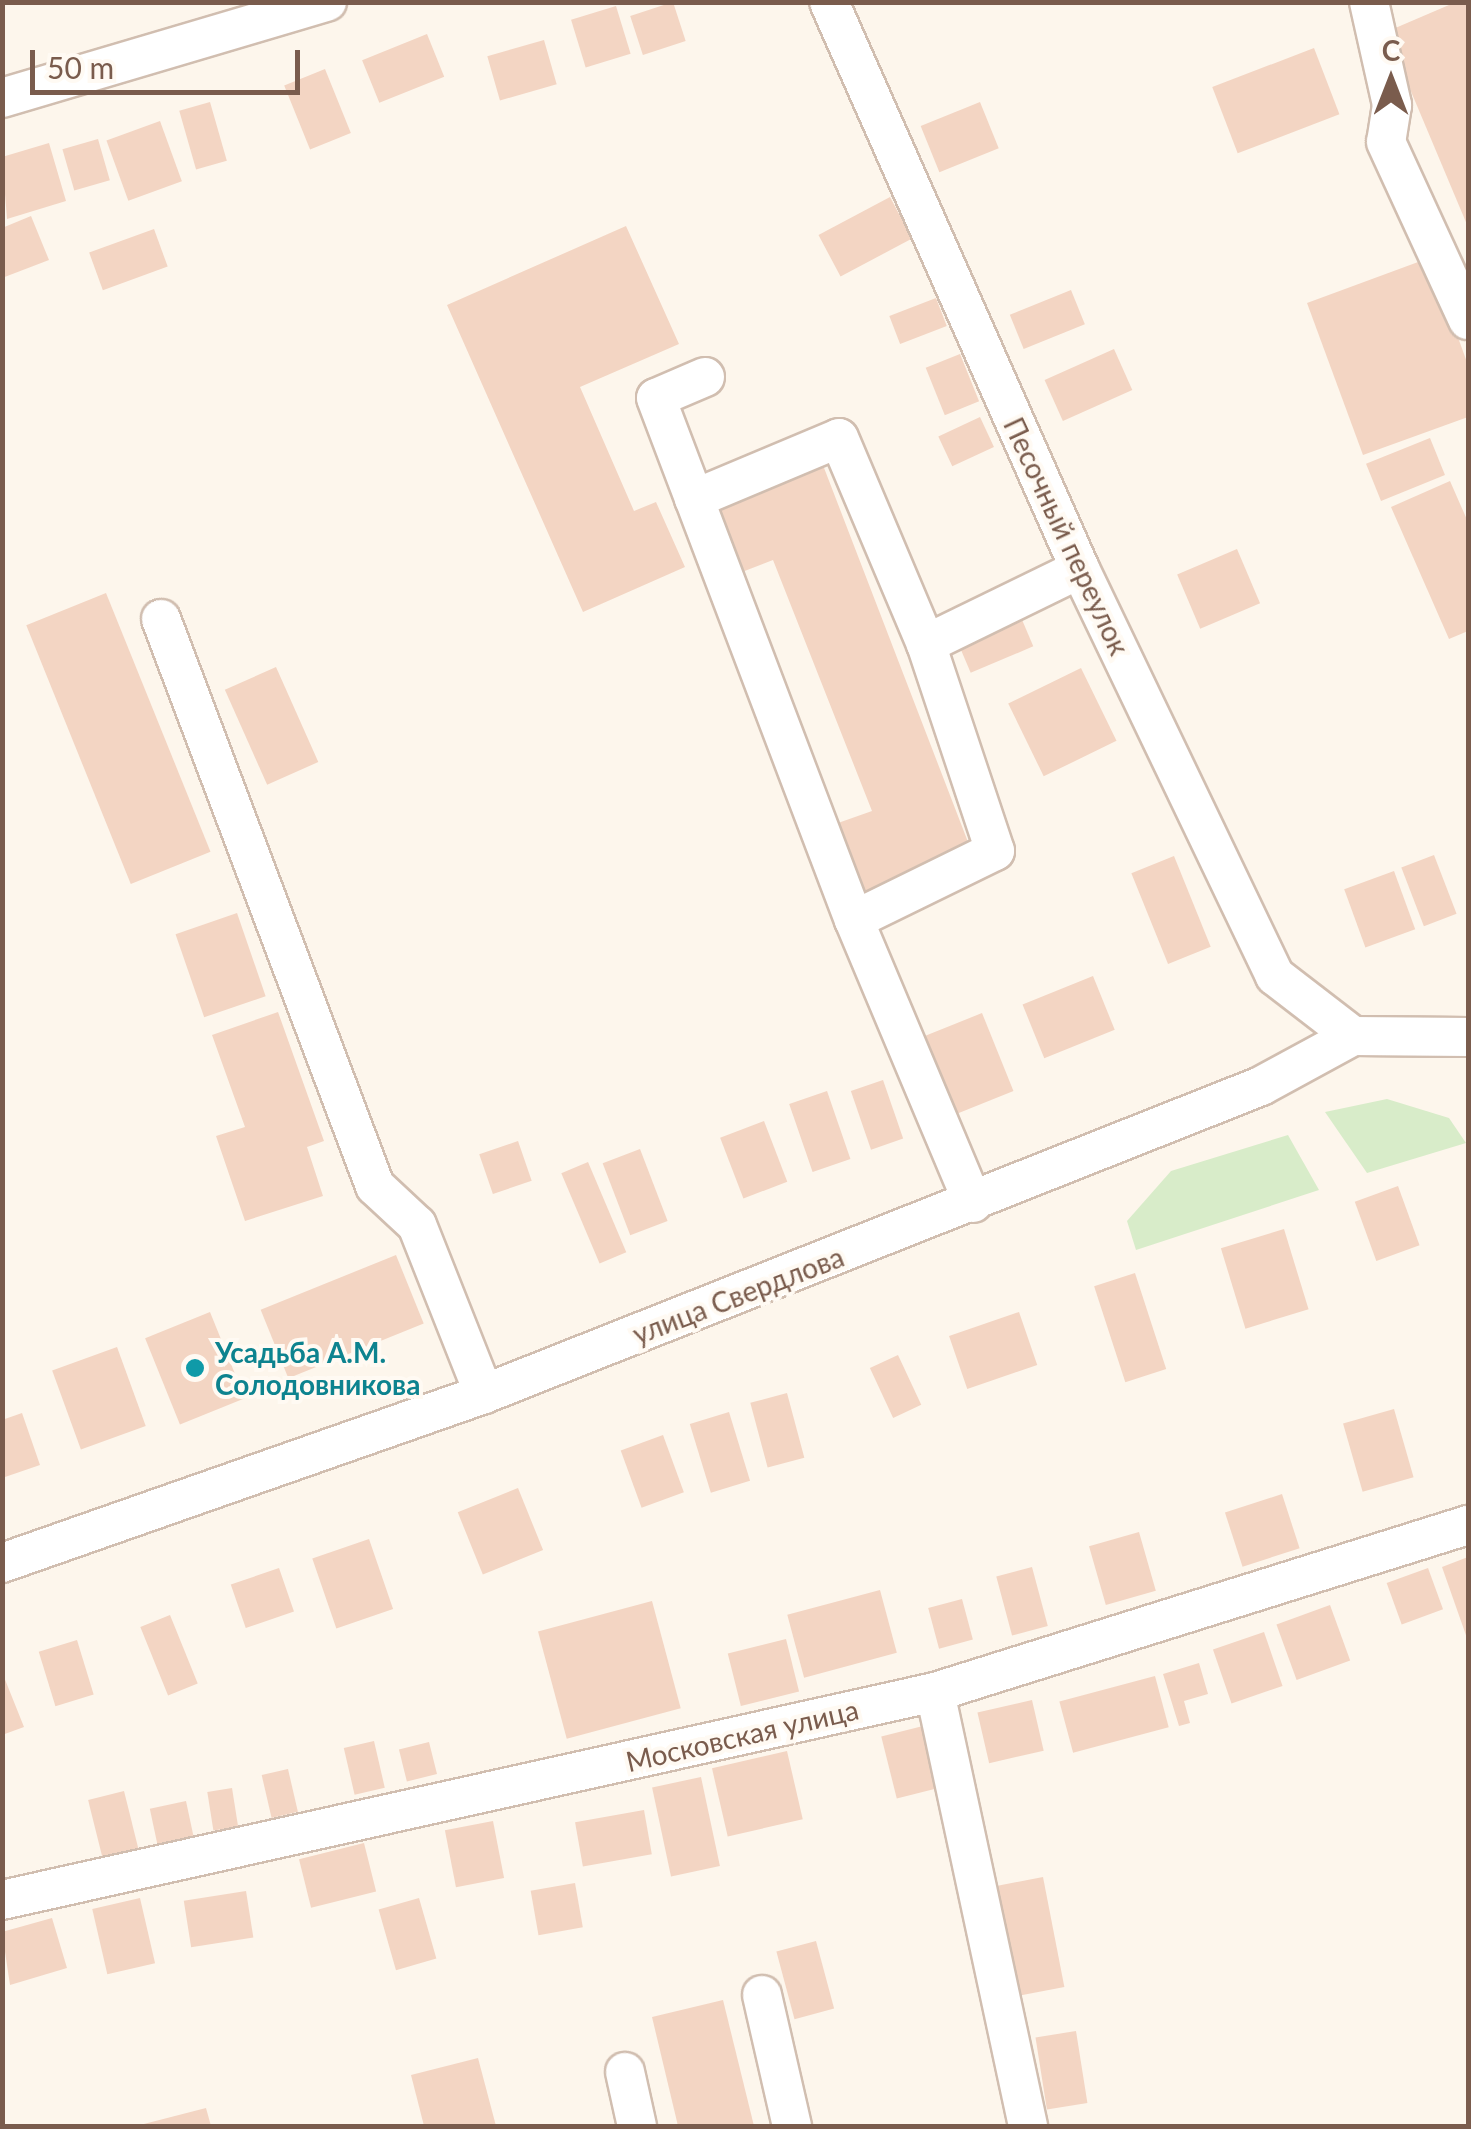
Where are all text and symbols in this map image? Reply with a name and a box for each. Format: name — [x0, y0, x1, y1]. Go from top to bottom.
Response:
scale bar — [35, 30, 305, 92]
north arrow — [1341, 30, 1441, 130]
text: С — [1382, 33, 1400, 67]
text: 50 m — [47, 49, 114, 85]
street label: Песочный переулок — [997, 412, 1137, 660]
street label: улица Свердлова — [628, 1239, 848, 1351]
place label: Усадьба А.М. Солодовникова — [215, 1335, 420, 1401]
marker: Усадьба А.М. Солодовникова — [184, 1357, 206, 1379]
street label: Московская улица — [622, 1692, 862, 1778]

